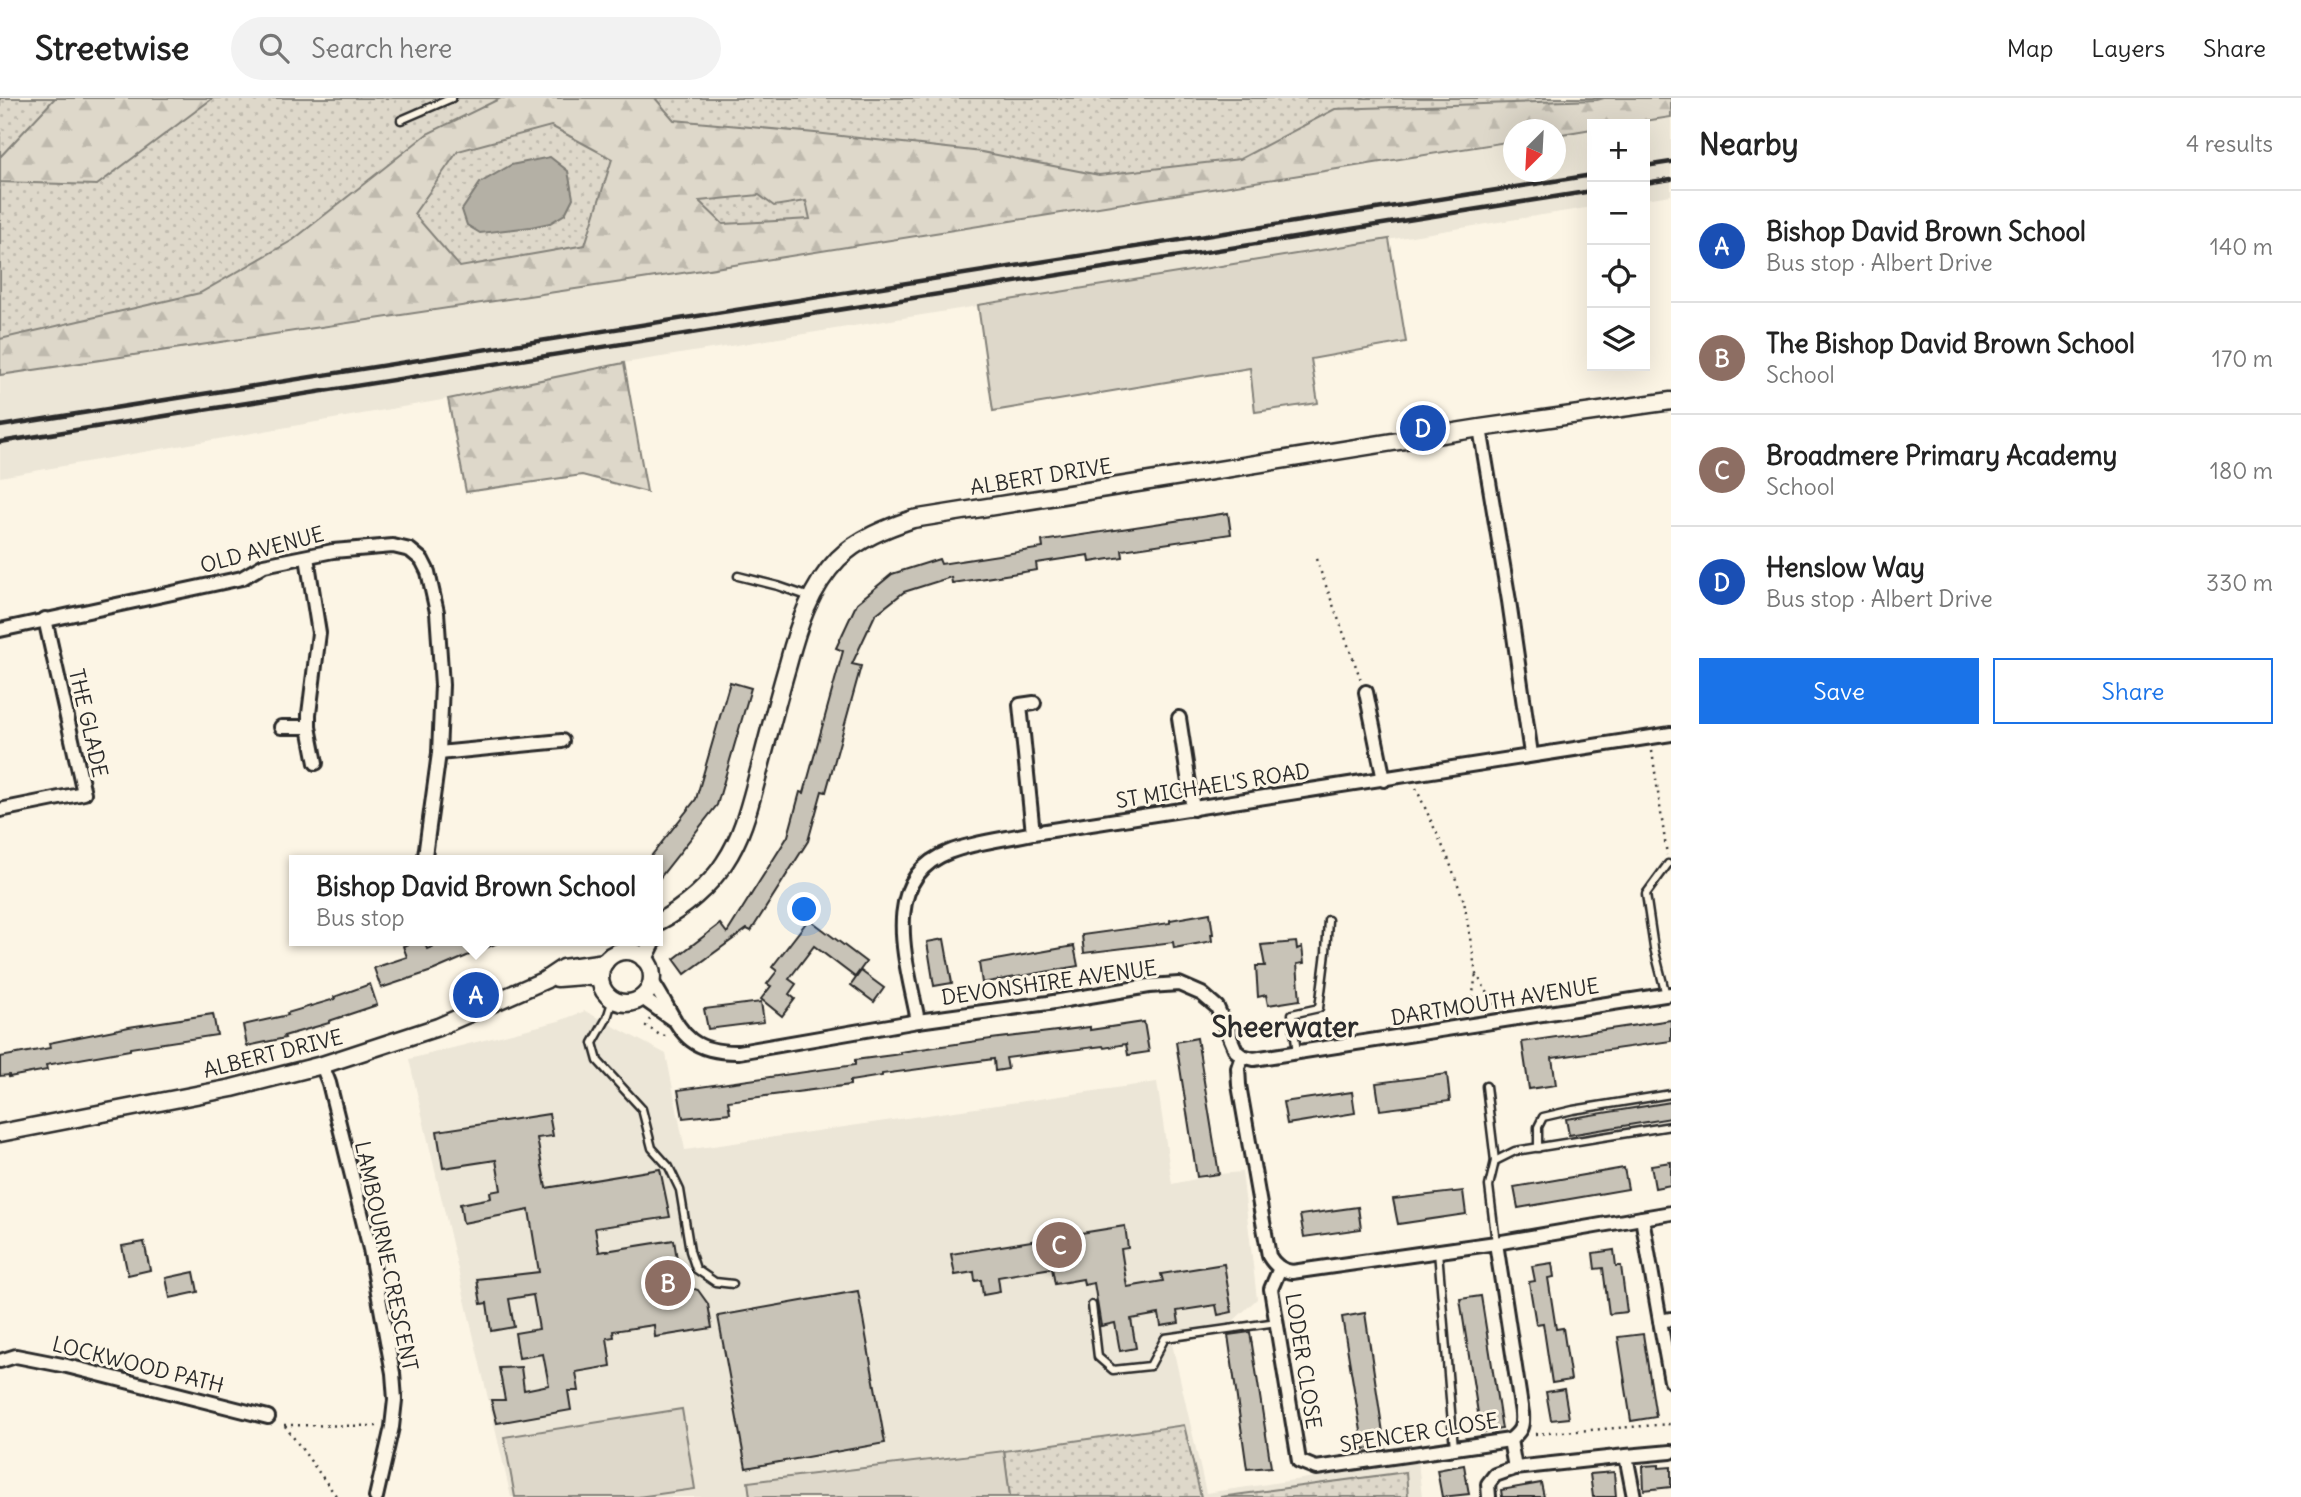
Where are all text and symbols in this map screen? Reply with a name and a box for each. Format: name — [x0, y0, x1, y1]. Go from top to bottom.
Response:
search box — [231, 17, 721, 80]
text: Streetwise — [35, 27, 189, 69]
icon: search — [255, 29, 293, 67]
text: Search here — [311, 32, 452, 65]
text: Map — [2007, 33, 2053, 63]
text: Layers — [2091, 33, 2165, 63]
text: Share — [2203, 33, 2266, 63]
north arrow — [1503, 119, 1566, 182]
map controls — [1587, 119, 1650, 371]
button: + — [1587, 119, 1650, 182]
text: Nearby — [1699, 125, 1799, 163]
text: 4 results — [2186, 129, 2273, 158]
button: − — [1587, 182, 1650, 245]
text: Bishop David Brown School — [1766, 215, 2086, 248]
text: A — [1715, 232, 1729, 261]
text: 140 m — [2210, 232, 2273, 261]
button: locate — [1587, 245, 1650, 308]
text: Bus stop · Albert Drive — [1766, 248, 1993, 277]
button: layers — [1587, 308, 1650, 371]
text: The Bishop David Brown School — [1766, 327, 2135, 360]
text: B — [1714, 344, 1730, 373]
text: 170 m — [2212, 344, 2273, 373]
text: School — [1766, 360, 1835, 389]
pin: D — [1400, 402, 1446, 454]
text: Broadmere Primary Academy — [1766, 439, 2117, 472]
street label: ALBERT DRIVE — [968, 452, 1114, 501]
text: C — [1714, 456, 1730, 485]
text: 180 m — [2210, 456, 2273, 485]
text: School — [1766, 472, 1835, 501]
street label: OLD AVENUE — [197, 520, 327, 579]
text: Henslow Way — [1766, 551, 1925, 584]
text: D — [1714, 568, 1730, 597]
text: 330 m — [2206, 568, 2273, 597]
text: Bus stop · Albert Drive — [1766, 584, 1993, 613]
button: Save — [1699, 658, 1979, 724]
button: Share — [1993, 658, 2273, 724]
street label: THE GLADE — [63, 666, 114, 780]
street label: ST MICHAEL'S ROAD — [1114, 757, 1312, 814]
popup — [289, 855, 663, 946]
text: Bishop David Brown School — [316, 870, 636, 903]
your location — [787, 892, 821, 926]
text: Bus stop — [316, 903, 405, 932]
street label: DEVONSHIRE AVENUE — [940, 954, 1158, 1011]
pin: A — [453, 969, 499, 1021]
street label: DARTMOUTH AVENUE — [1389, 972, 1601, 1031]
district label: Sheerwater — [1212, 1009, 1359, 1045]
street label: ALBERT DRIVE — [200, 1023, 345, 1084]
street label: LAMBOURNE CRESCENT — [349, 1139, 424, 1373]
pin: C — [1036, 1219, 1082, 1271]
pin: B — [645, 1257, 691, 1309]
street label: LODER CLOSE — [1279, 1291, 1328, 1431]
street label: LOCKWOOD PATH — [50, 1330, 227, 1399]
street label: SPENCER CLOSE — [1338, 1407, 1500, 1458]

